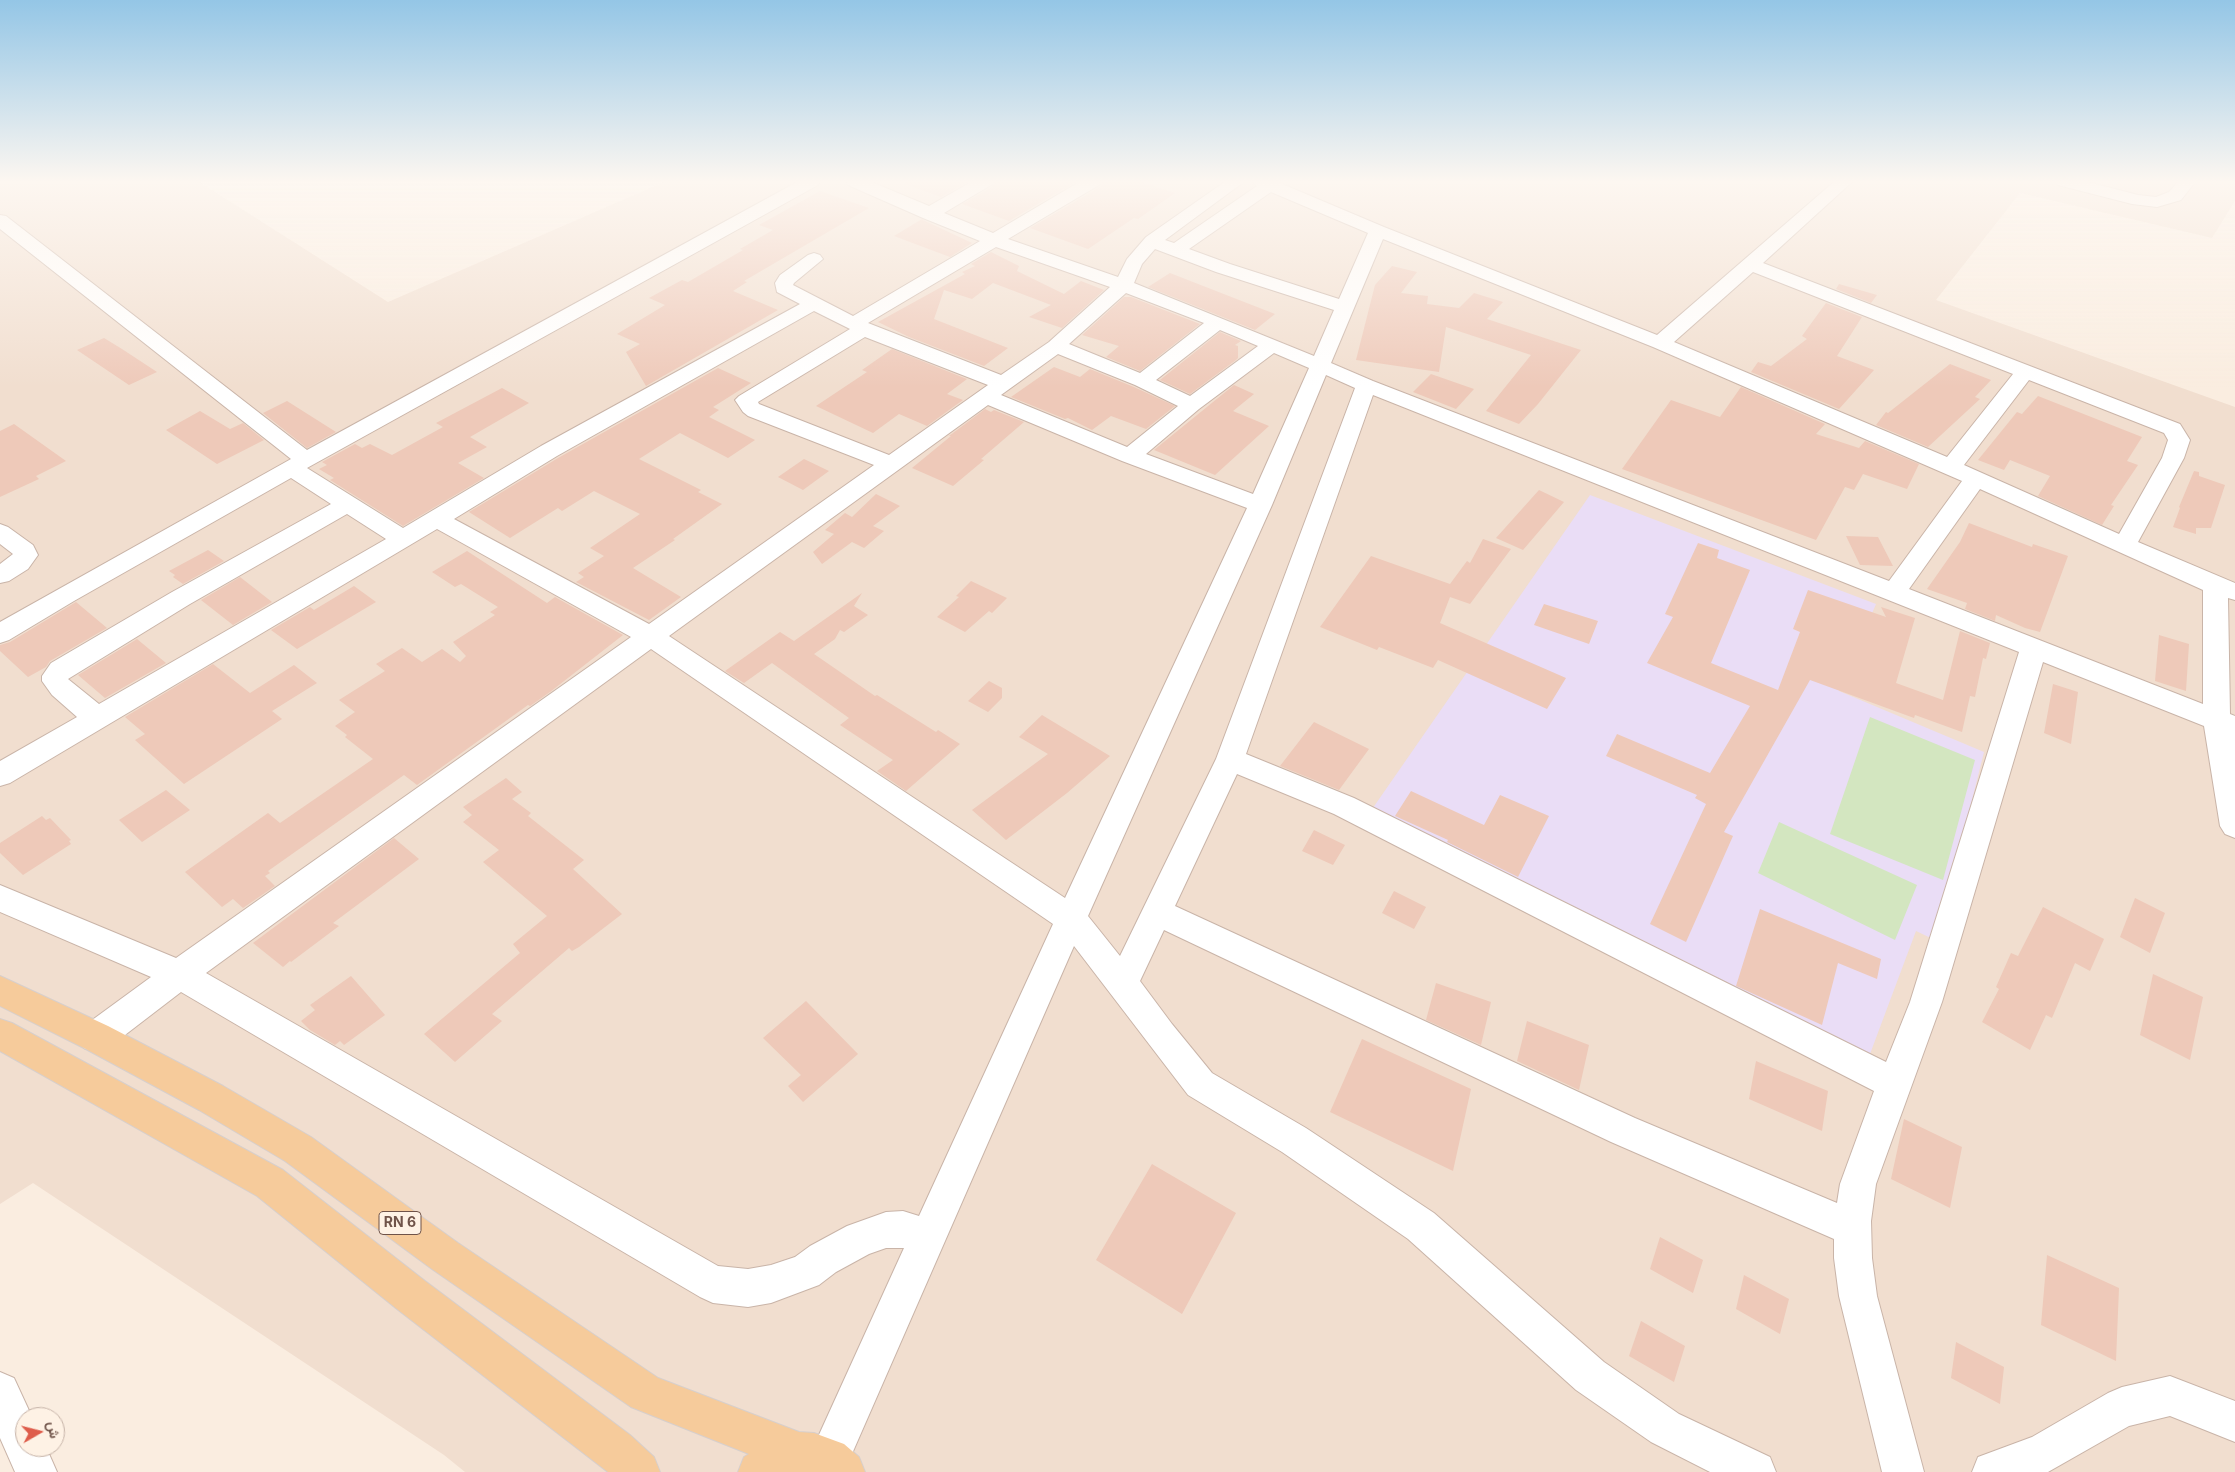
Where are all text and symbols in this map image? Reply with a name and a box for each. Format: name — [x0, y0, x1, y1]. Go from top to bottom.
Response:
road number: RN 6 — [379, 1212, 421, 1234]
north arrow — [15, 1407, 65, 1457]
text: ش — [45, 1420, 64, 1439]

